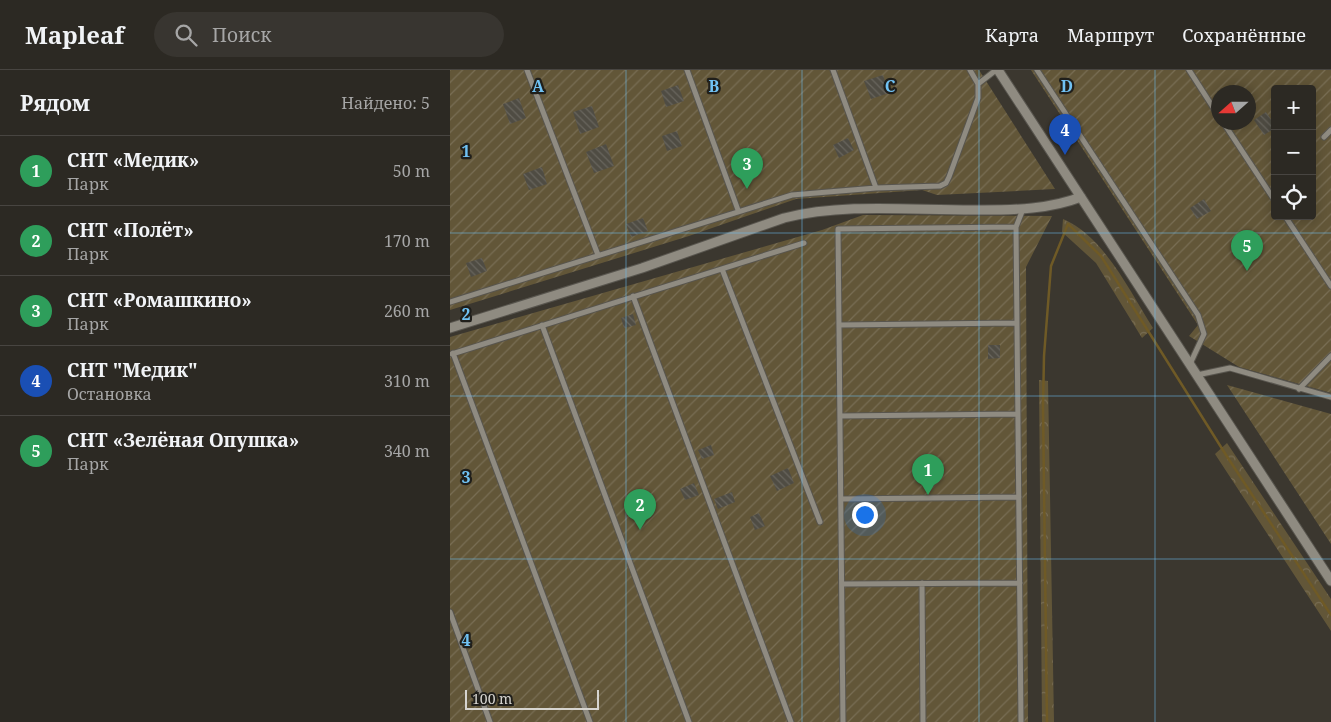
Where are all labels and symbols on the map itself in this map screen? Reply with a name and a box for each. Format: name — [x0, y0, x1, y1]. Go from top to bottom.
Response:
text: A — [532, 75, 545, 97]
text: B — [709, 75, 720, 97]
text: C — [885, 75, 896, 97]
text: D — [1061, 75, 1073, 97]
north arrow — [1211, 85, 1256, 130]
pin: 4 — [1049, 114, 1081, 155]
text: 1 — [461, 140, 471, 162]
pin: 3 — [731, 148, 763, 189]
pin: 5 — [1231, 230, 1263, 271]
text: 2 — [461, 303, 471, 325]
pin: 1 — [912, 454, 944, 495]
text: 3 — [461, 466, 471, 488]
pin: 2 — [624, 489, 656, 530]
your location — [852, 502, 878, 528]
text: 4 — [461, 629, 471, 651]
scale bar — [465, 687, 599, 710]

